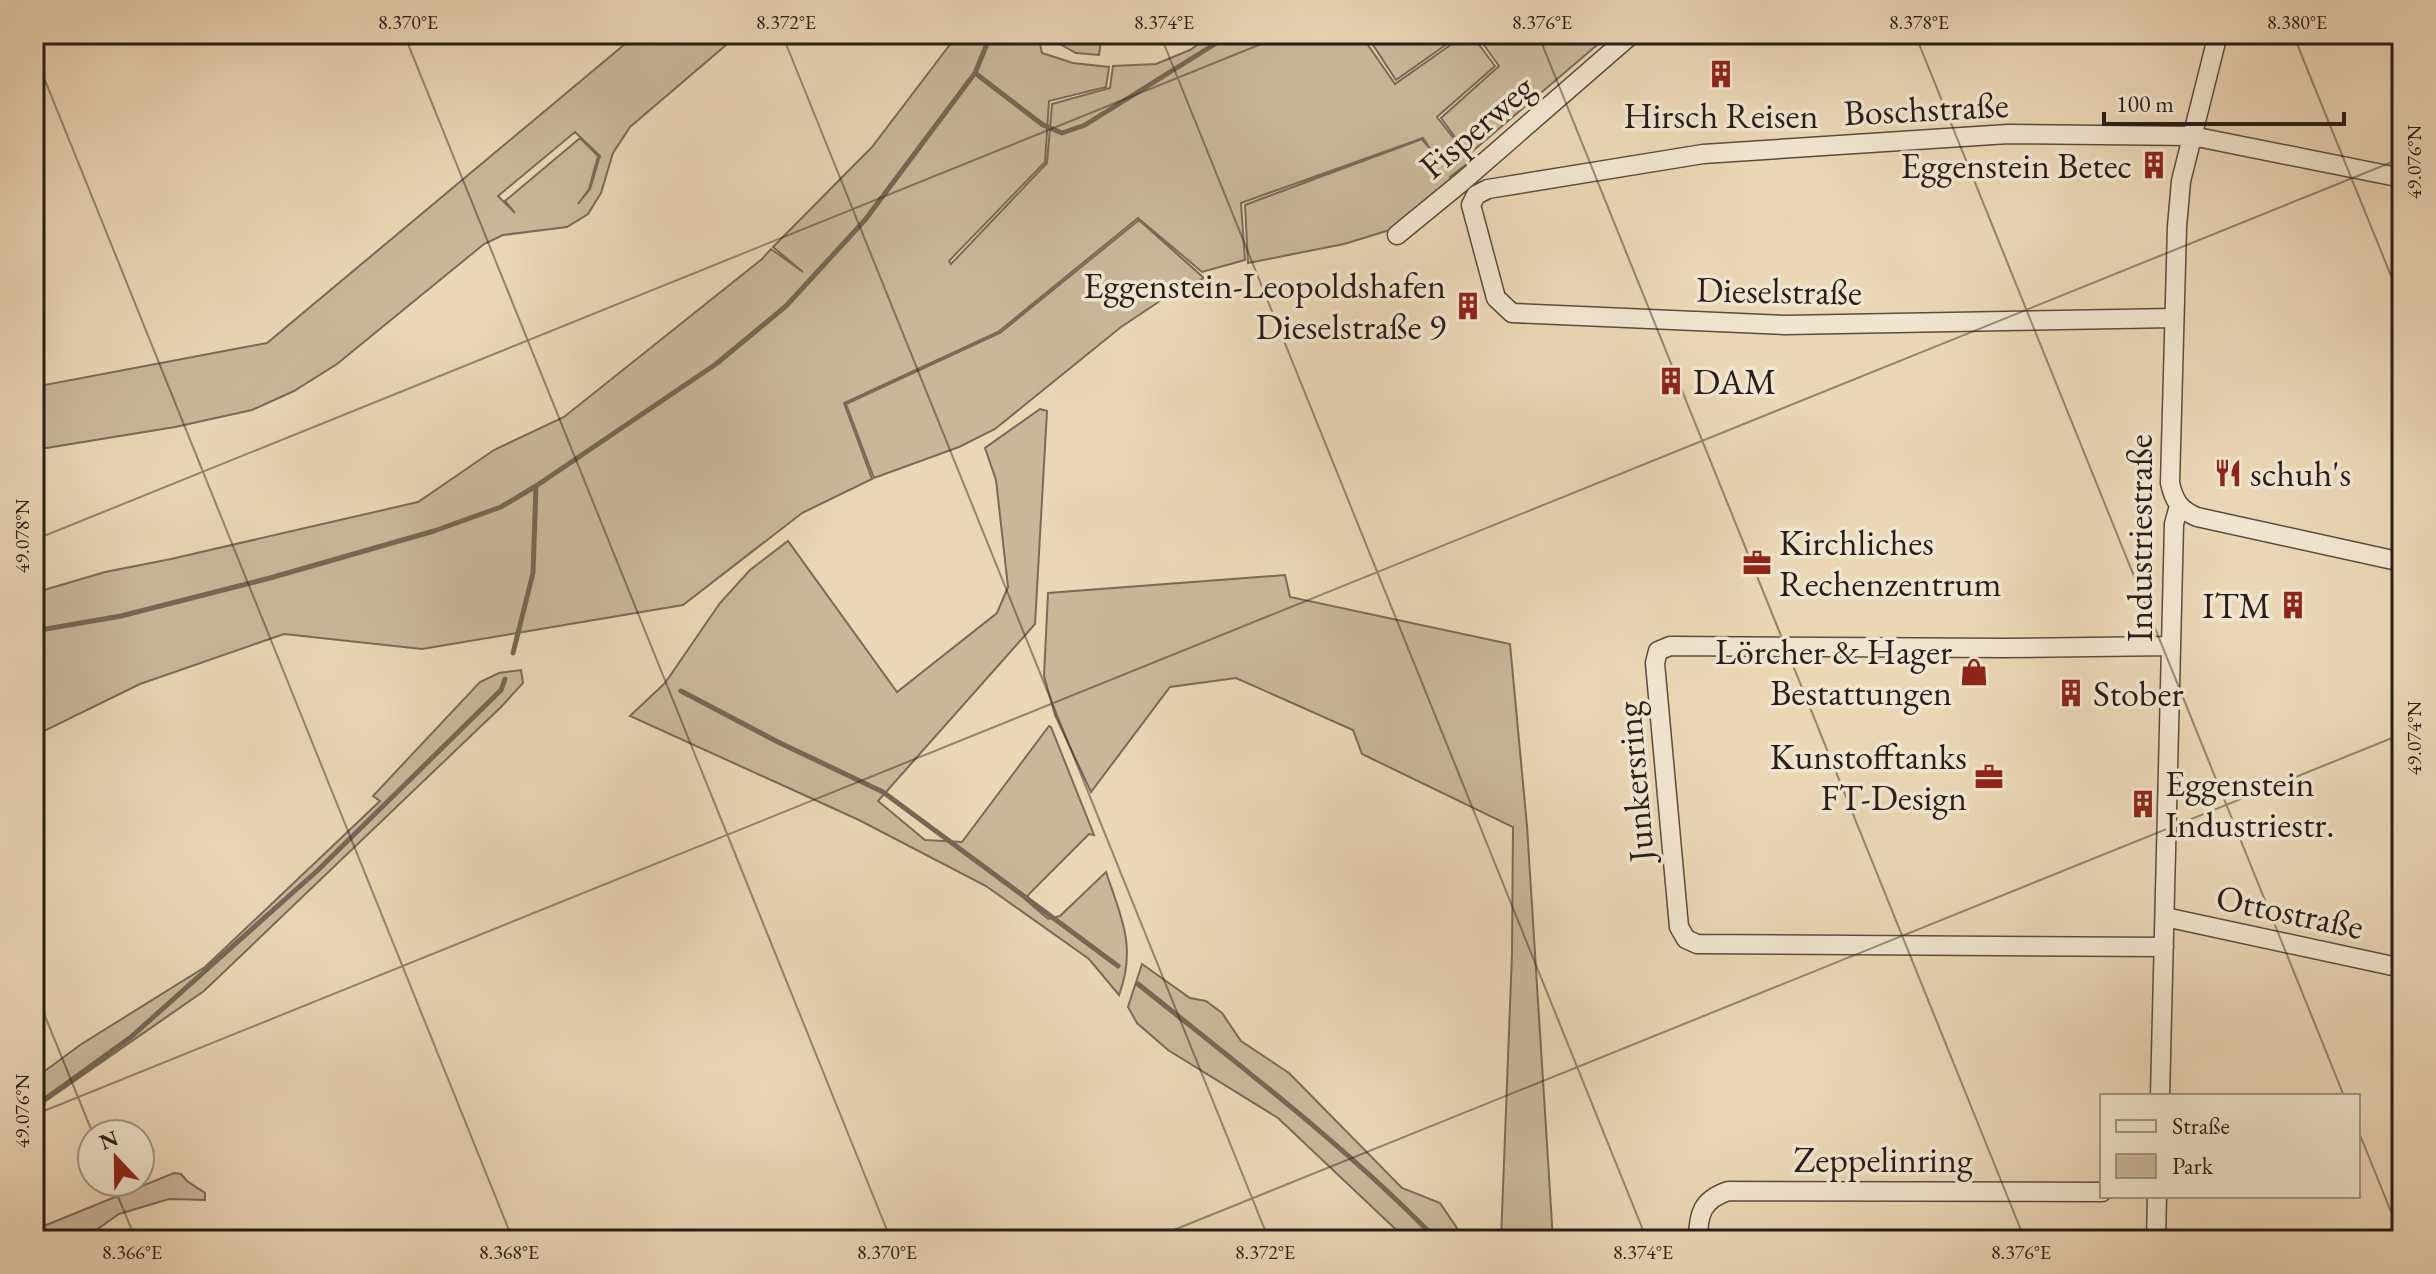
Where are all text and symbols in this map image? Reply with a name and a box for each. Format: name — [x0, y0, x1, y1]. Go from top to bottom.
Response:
text: 8.370°E — [378, 9, 438, 35]
text: 8.372°E — [756, 9, 816, 35]
text: 8.374°E — [1134, 9, 1194, 35]
text: 8.376°E — [1512, 9, 1572, 35]
text: 8.378°E — [1889, 9, 1949, 35]
text: 8.380°E — [2267, 9, 2327, 35]
building icon: Hirsch Reisen — [1706, 59, 1736, 89]
street label: Fisperweg — [1409, 63, 1544, 189]
scale bar — [2104, 76, 2344, 126]
street label: Boschstraße — [1842, 81, 2010, 136]
text: 100 m — [2116, 88, 2174, 119]
place label: Hirsch Reisen — [1623, 92, 1819, 139]
text: 49.076°N — [2401, 125, 2427, 199]
place label: Eggenstein Betec — [1901, 142, 2132, 189]
building icon: Eggenstein Betec — [2139, 150, 2169, 180]
place label: Eggenstein-Leopoldshafen Dieselstraße 9 — [1083, 262, 1446, 350]
street label: Dieselstraße — [1696, 266, 1862, 315]
building icon: Eggenstein-Leopoldshafen Dieselstraße 9 — [1453, 291, 1483, 321]
place label: DAM — [1693, 358, 1776, 405]
building icon: DAM — [1656, 366, 1686, 396]
street label: Industriestraße — [2116, 434, 2163, 642]
place label: schuh's — [2250, 450, 2351, 497]
restaurant icon: schuh's — [2213, 458, 2243, 488]
text: 49.078°N — [9, 499, 35, 573]
place label: Kirchliches Rechenzentrum — [1779, 519, 2002, 607]
office icon: Kirchliches Rechenzentrum — [1742, 548, 1772, 578]
place label: ITM — [2202, 582, 2271, 629]
building icon: ITM — [2278, 590, 2308, 620]
place label: Lörcher & Hager Bestattungen — [1715, 628, 1952, 716]
shop icon: Lörcher & Hager Bestattungen — [1959, 657, 1989, 687]
place label: Stober — [2093, 670, 2183, 717]
building icon: Stober — [2056, 678, 2086, 708]
street label: Junkersring — [1604, 700, 1665, 867]
text: 49.074°N — [2401, 701, 2427, 775]
place label: Kunstofftanks FT-Design — [1770, 733, 1967, 821]
place label: Eggenstein Industriestr. — [2165, 760, 2335, 848]
office icon: Kunstofftanks FT-Design — [1974, 762, 2004, 792]
building icon: Eggenstein Industriestr. — [2128, 789, 2158, 819]
street label: Ottostraße — [2212, 873, 2368, 950]
text: 49.076°N — [9, 1074, 35, 1148]
legend — [2100, 1094, 2360, 1198]
text: Straße — [2172, 1110, 2230, 1141]
north arrow — [76, 1118, 156, 1198]
text: N — [95, 1123, 123, 1157]
street label: Zeppelinring — [1793, 1136, 1973, 1183]
text: Park — [2172, 1150, 2214, 1181]
text: 8.366°E — [102, 1239, 162, 1265]
text: 8.368°E — [479, 1239, 539, 1265]
text: 8.370°E — [857, 1239, 917, 1265]
text: 8.372°E — [1235, 1239, 1295, 1265]
text: 8.374°E — [1613, 1239, 1673, 1265]
text: 8.376°E — [1991, 1239, 2051, 1265]

